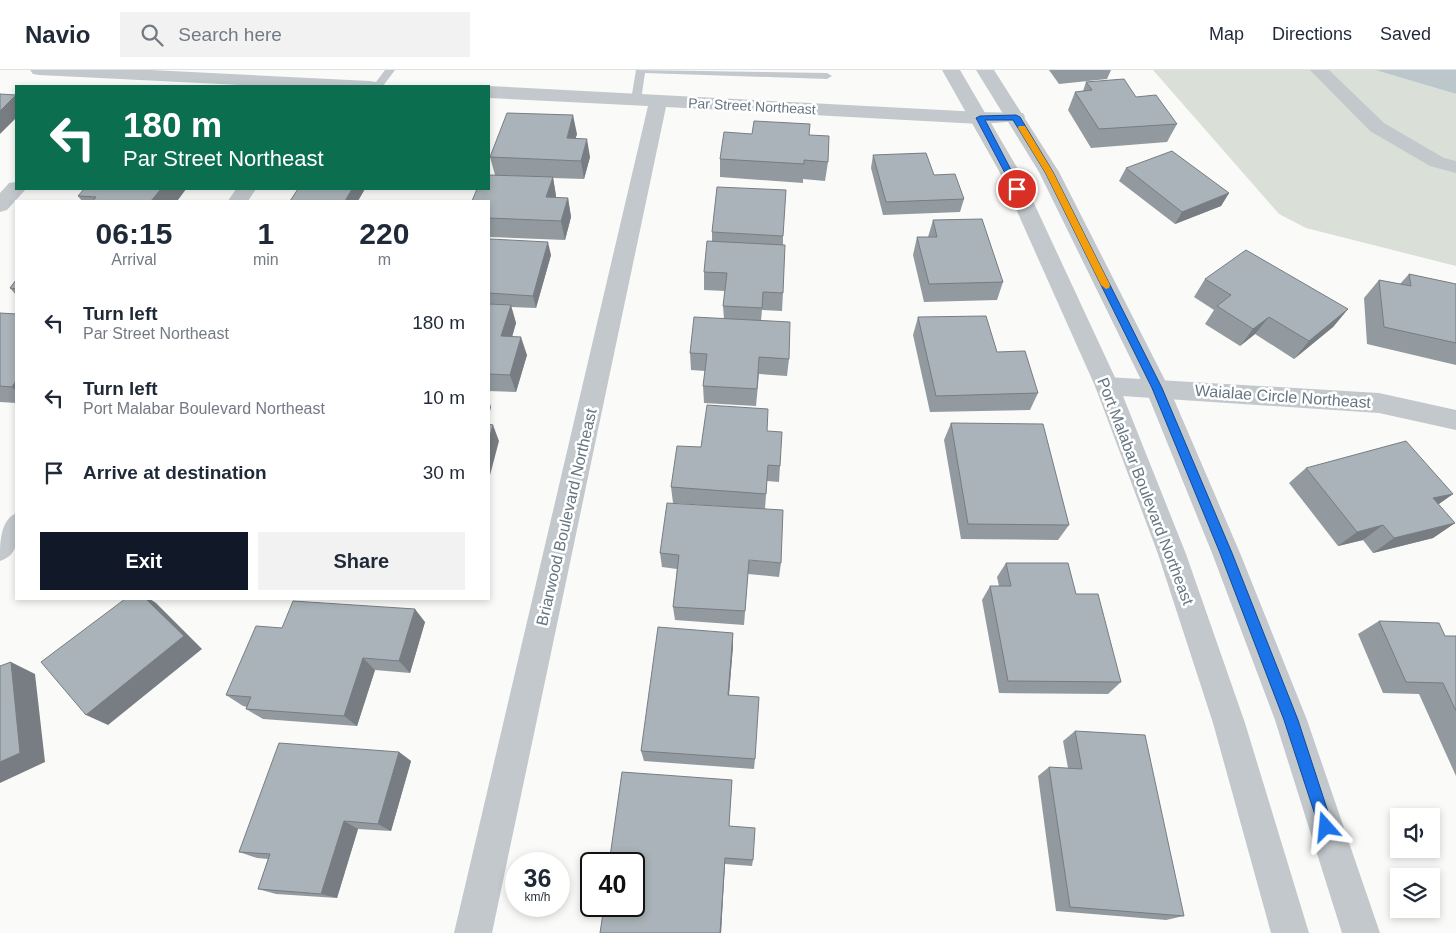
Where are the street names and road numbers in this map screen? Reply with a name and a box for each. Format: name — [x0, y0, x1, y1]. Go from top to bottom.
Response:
street label: Par Street Northeast — [688, 95, 816, 117]
street label: Port Malabar Boulevard Northeast — [1094, 375, 1197, 608]
street label: Waialae Circle Northeast — [1194, 382, 1372, 411]
street label: Briarwood Boulevard Northeast — [533, 406, 600, 627]

